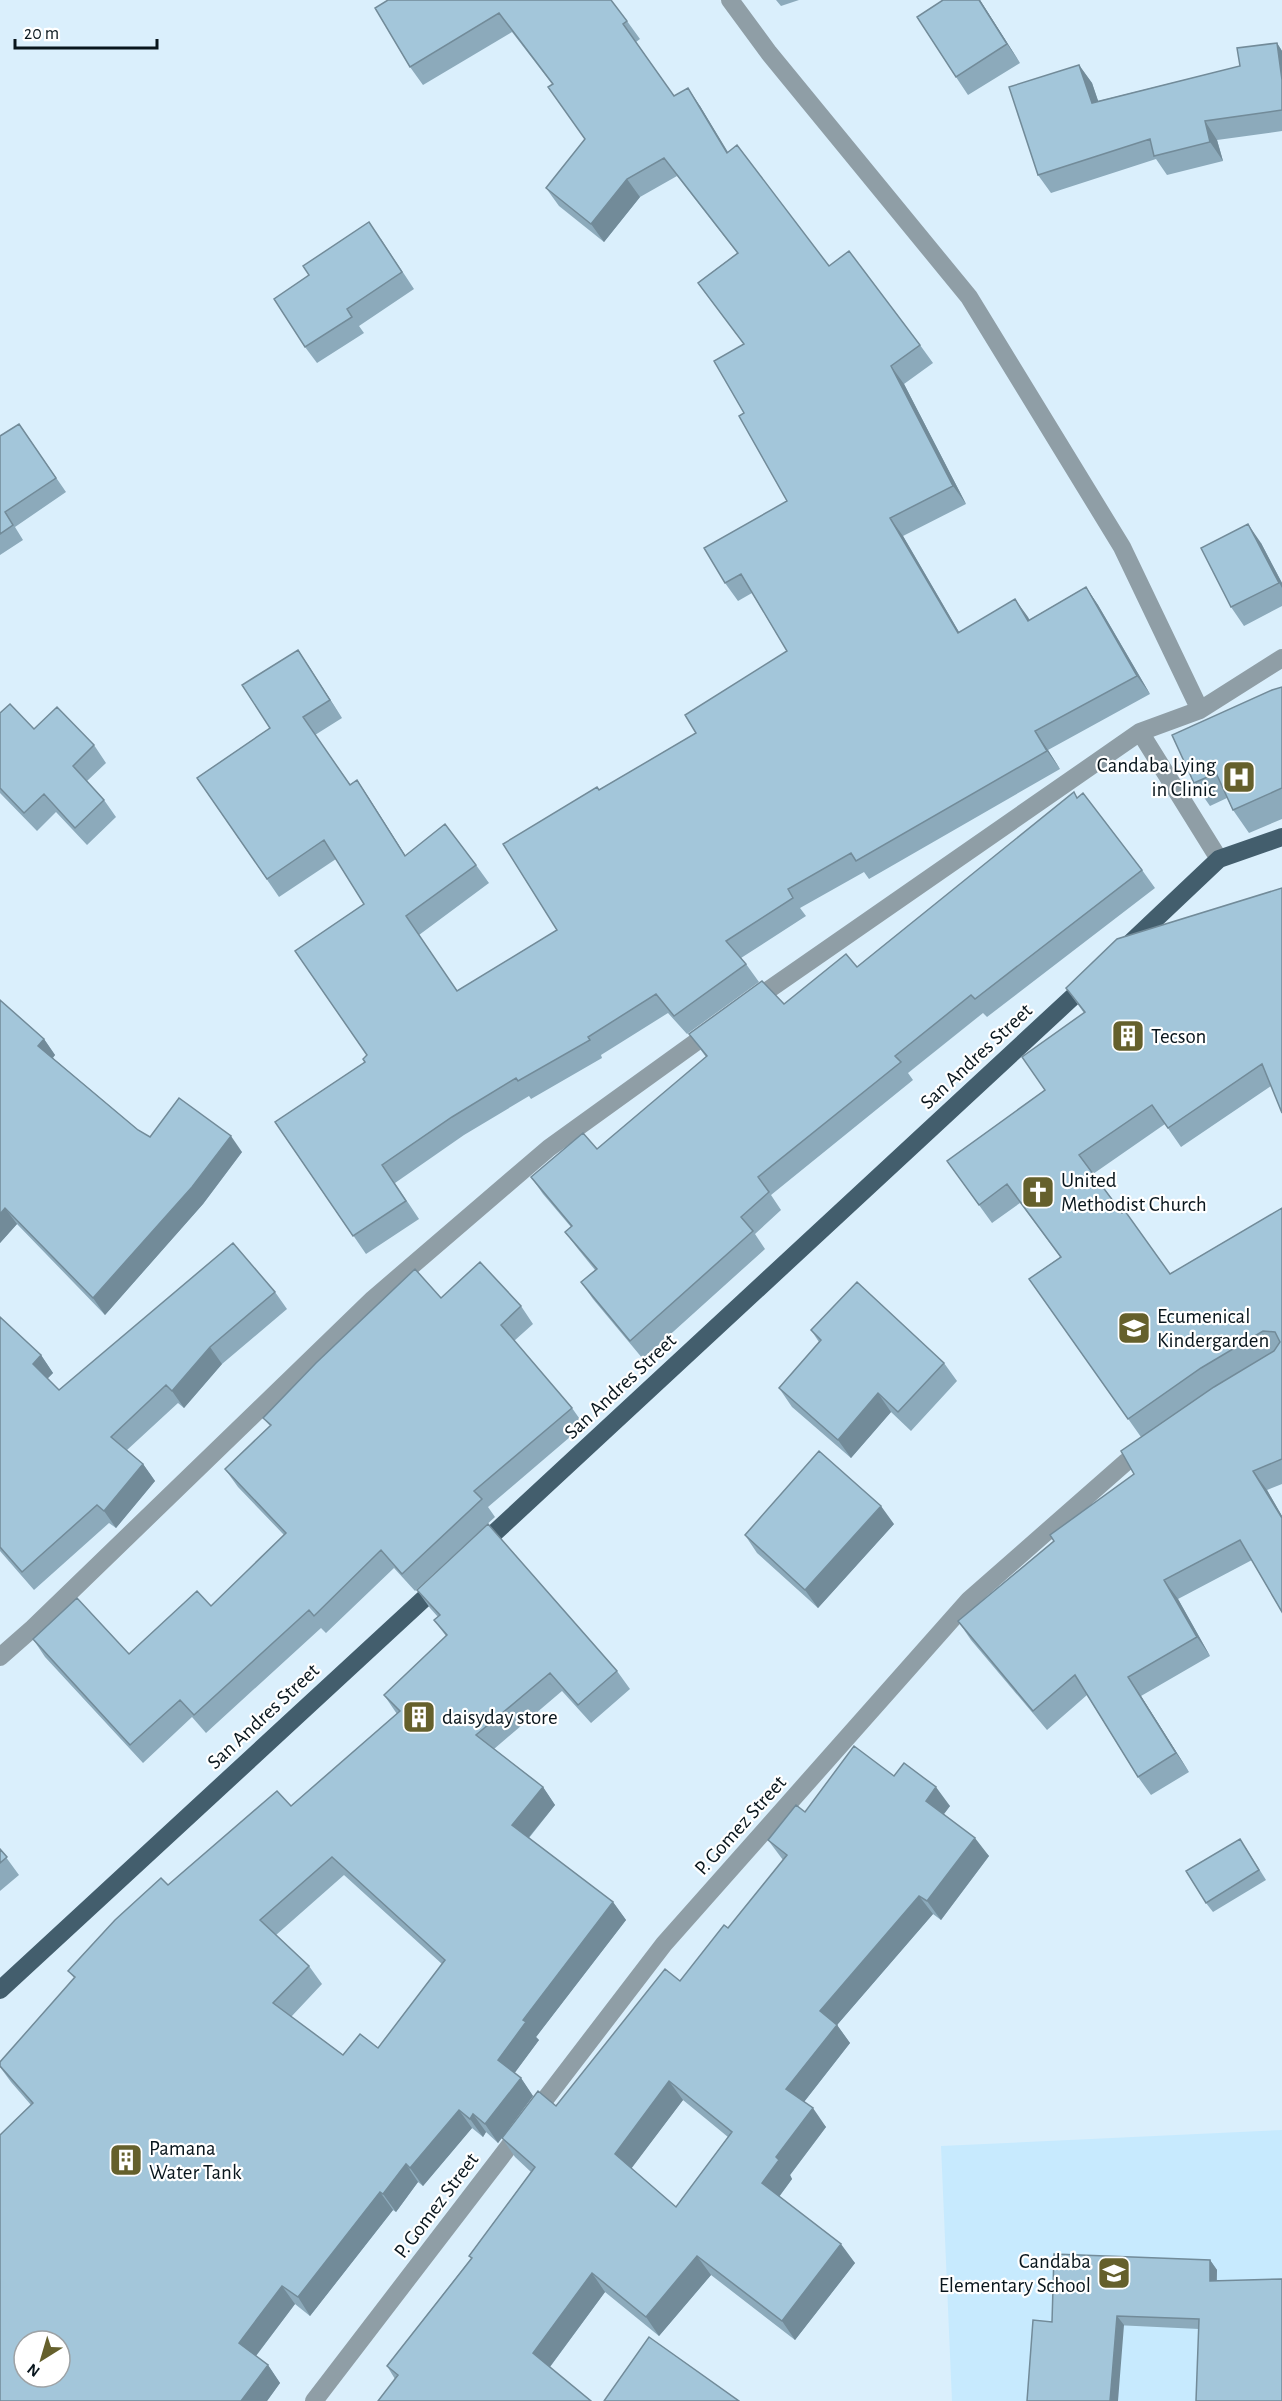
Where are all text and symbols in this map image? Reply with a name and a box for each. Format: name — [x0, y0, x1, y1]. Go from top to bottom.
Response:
scale bar — [15, 12, 158, 50]
text: 20 m — [24, 25, 59, 43]
place label: Candaba Lying in Clinic — [1097, 755, 1217, 800]
hospital icon: Candaba Lying in Clinic — [1221, 759, 1257, 795]
street label: San Andres Street — [917, 999, 1036, 1113]
building icon: Tecson — [1110, 1018, 1146, 1054]
place label: Tecson — [1151, 1026, 1206, 1047]
place label: United Methodist Church — [1061, 1170, 1207, 1215]
church icon: United Methodist Church — [1020, 1174, 1056, 1210]
place label: Ecumenical Kindergarden — [1157, 1306, 1269, 1351]
school or university icon: Ecumenical Kindergarden — [1116, 1310, 1152, 1346]
street label: San Andres Street — [561, 1329, 680, 1443]
street label: San Andres Street — [204, 1659, 323, 1773]
building icon: daisyday store — [401, 1699, 437, 1735]
place label: daisyday store — [442, 1707, 558, 1728]
street label: P. Gomez Street — [691, 1771, 790, 1879]
place label: Pamana Water Tank — [149, 2138, 242, 2183]
building icon: Pamana Water Tank — [108, 2142, 144, 2178]
street label: P. Gomez Street — [390, 2149, 483, 2262]
place label: Candaba Elementary School — [939, 2251, 1091, 2296]
school or university icon: Candaba Elementary School — [1096, 2255, 1132, 2291]
north arrow — [12, 2329, 72, 2389]
text: N — [24, 2360, 43, 2380]

